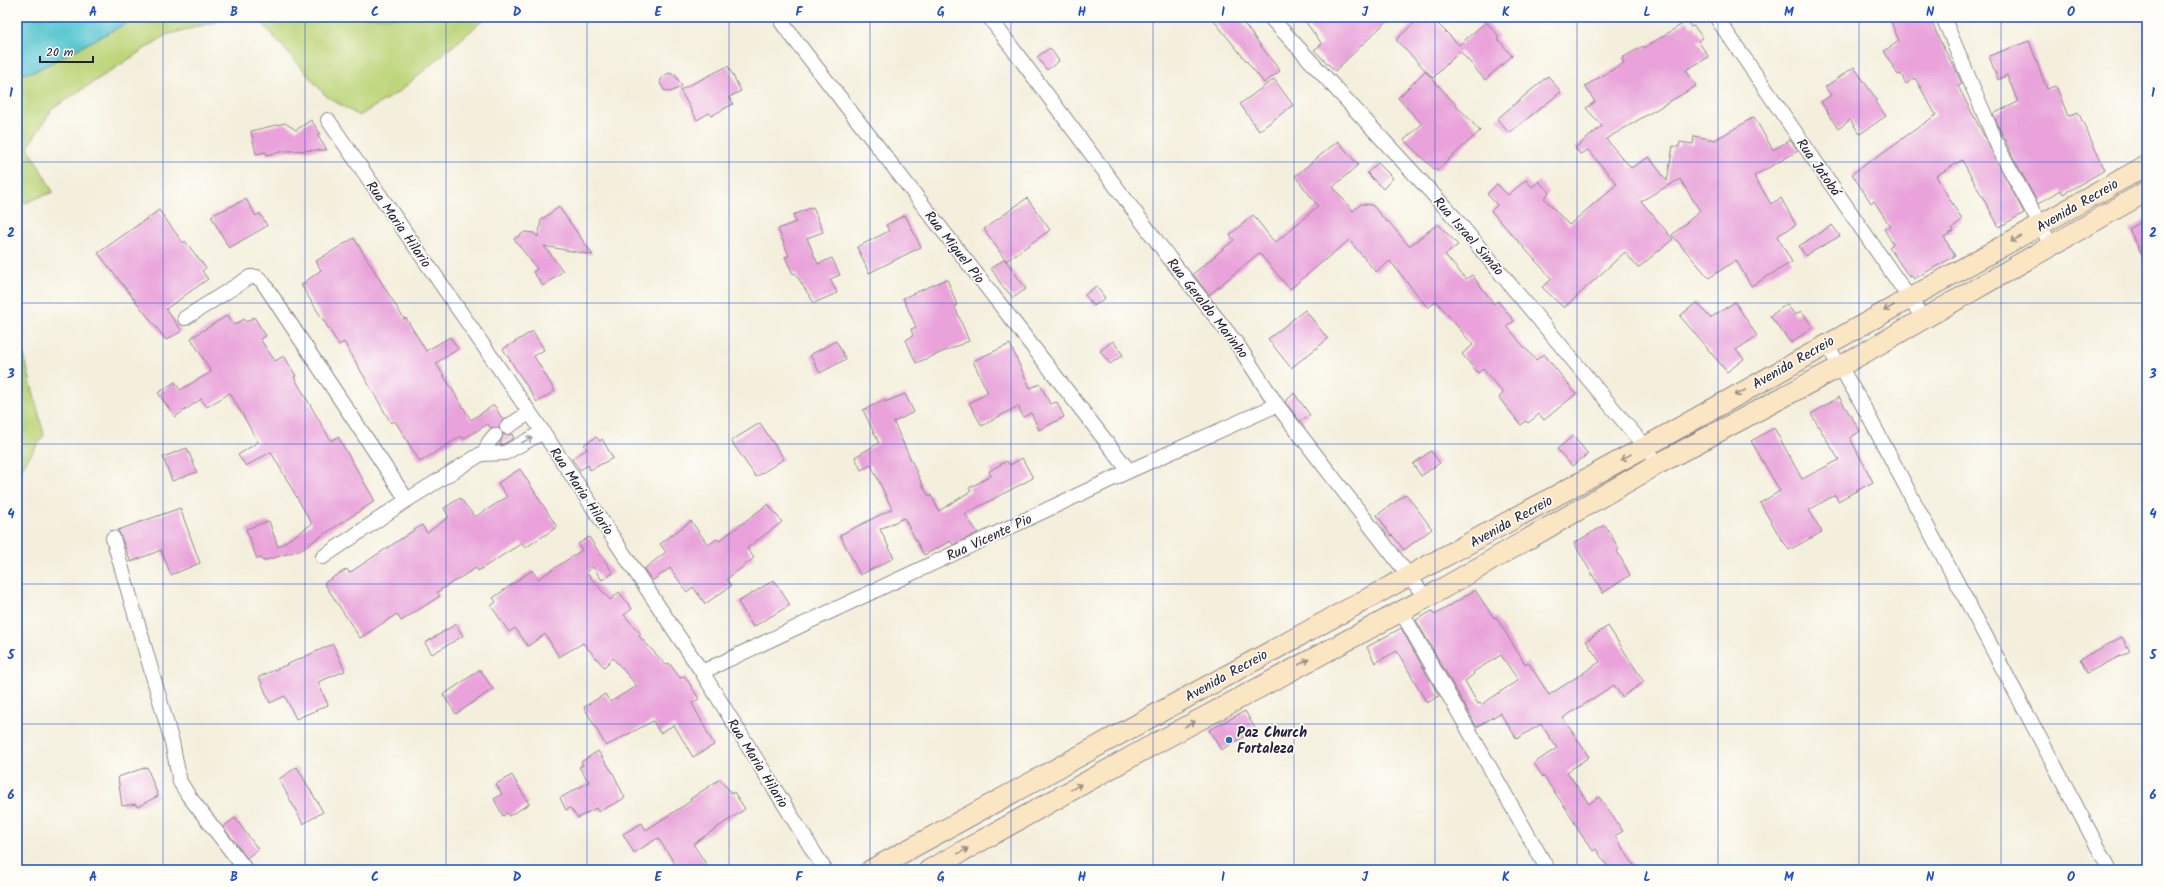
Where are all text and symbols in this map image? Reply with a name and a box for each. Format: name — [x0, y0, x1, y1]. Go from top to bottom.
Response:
text: A — [89, 2, 97, 23]
text: B — [230, 2, 238, 23]
text: C — [371, 2, 379, 23]
text: D — [513, 2, 522, 23]
text: E — [654, 2, 662, 23]
text: F — [795, 2, 803, 23]
text: G — [937, 2, 945, 23]
text: H — [1078, 2, 1087, 23]
text: I — [1221, 2, 1225, 23]
text: J — [1362, 2, 1369, 23]
text: K — [1502, 2, 1510, 23]
text: L — [1643, 2, 1651, 23]
text: M — [1784, 2, 1794, 23]
text: N — [1926, 2, 1935, 23]
text: O — [2067, 2, 2075, 23]
scale bar — [40, 38, 93, 64]
text: 20 m — [46, 43, 74, 62]
text: 1 — [9, 83, 13, 104]
text: 1 — [2151, 83, 2155, 104]
street label: Rua Jatobá — [1790, 134, 1847, 202]
street label: Avenida Recreio — [2032, 173, 2123, 238]
street label: Rua Maria Hilario — [360, 177, 436, 273]
street label: Rua Israel Simão — [1428, 192, 1509, 281]
street label: Rua Miguel Pio — [919, 206, 990, 289]
text: 2 — [7, 223, 15, 244]
text: 2 — [2149, 223, 2157, 244]
one-way arrow — [2010, 236, 2022, 244]
street label: Rua Geraldo Marinho — [1161, 254, 1254, 364]
one-way arrow — [1883, 305, 1895, 313]
street label: Avenida Recreio — [1748, 330, 1839, 395]
text: 3 — [6, 364, 15, 385]
text: 3 — [2148, 364, 2157, 385]
one-way arrow — [1734, 389, 1746, 397]
one-way arrow — [521, 436, 533, 444]
street label: Rua Maria Hilario — [544, 443, 619, 540]
one-way arrow — [1621, 454, 1633, 461]
street label: Avenida Recreio — [1466, 490, 1557, 554]
text: 4 — [7, 504, 15, 525]
text: 4 — [2149, 504, 2157, 525]
street label: Rua Vicente Pio — [943, 508, 1036, 567]
street label: Avenida Recreio — [1181, 644, 1272, 708]
text: 5 — [7, 645, 16, 666]
text: 5 — [2149, 645, 2158, 666]
one-way arrow — [1298, 658, 1310, 666]
street label: Rua Maria Hilario — [721, 715, 793, 813]
one-way arrow — [1184, 720, 1196, 727]
place label: Paz Church Fortaleza — [1237, 722, 1307, 760]
marker: Paz Church Fortaleza — [1224, 735, 1234, 745]
one-way arrow — [1070, 783, 1082, 791]
text: 6 — [7, 785, 15, 806]
text: 6 — [2149, 785, 2157, 806]
one-way arrow — [957, 846, 969, 854]
text: A — [89, 867, 97, 887]
text: B — [230, 867, 238, 887]
text: C — [371, 867, 379, 887]
text: D — [513, 867, 522, 887]
text: E — [654, 867, 662, 887]
text: F — [795, 867, 803, 887]
text: G — [937, 867, 945, 887]
text: H — [1078, 867, 1087, 887]
text: I — [1221, 867, 1225, 887]
text: J — [1362, 867, 1369, 887]
text: K — [1502, 867, 1510, 887]
text: L — [1643, 867, 1651, 887]
text: M — [1784, 867, 1794, 887]
text: N — [1926, 867, 1935, 887]
text: O — [2067, 867, 2075, 887]

